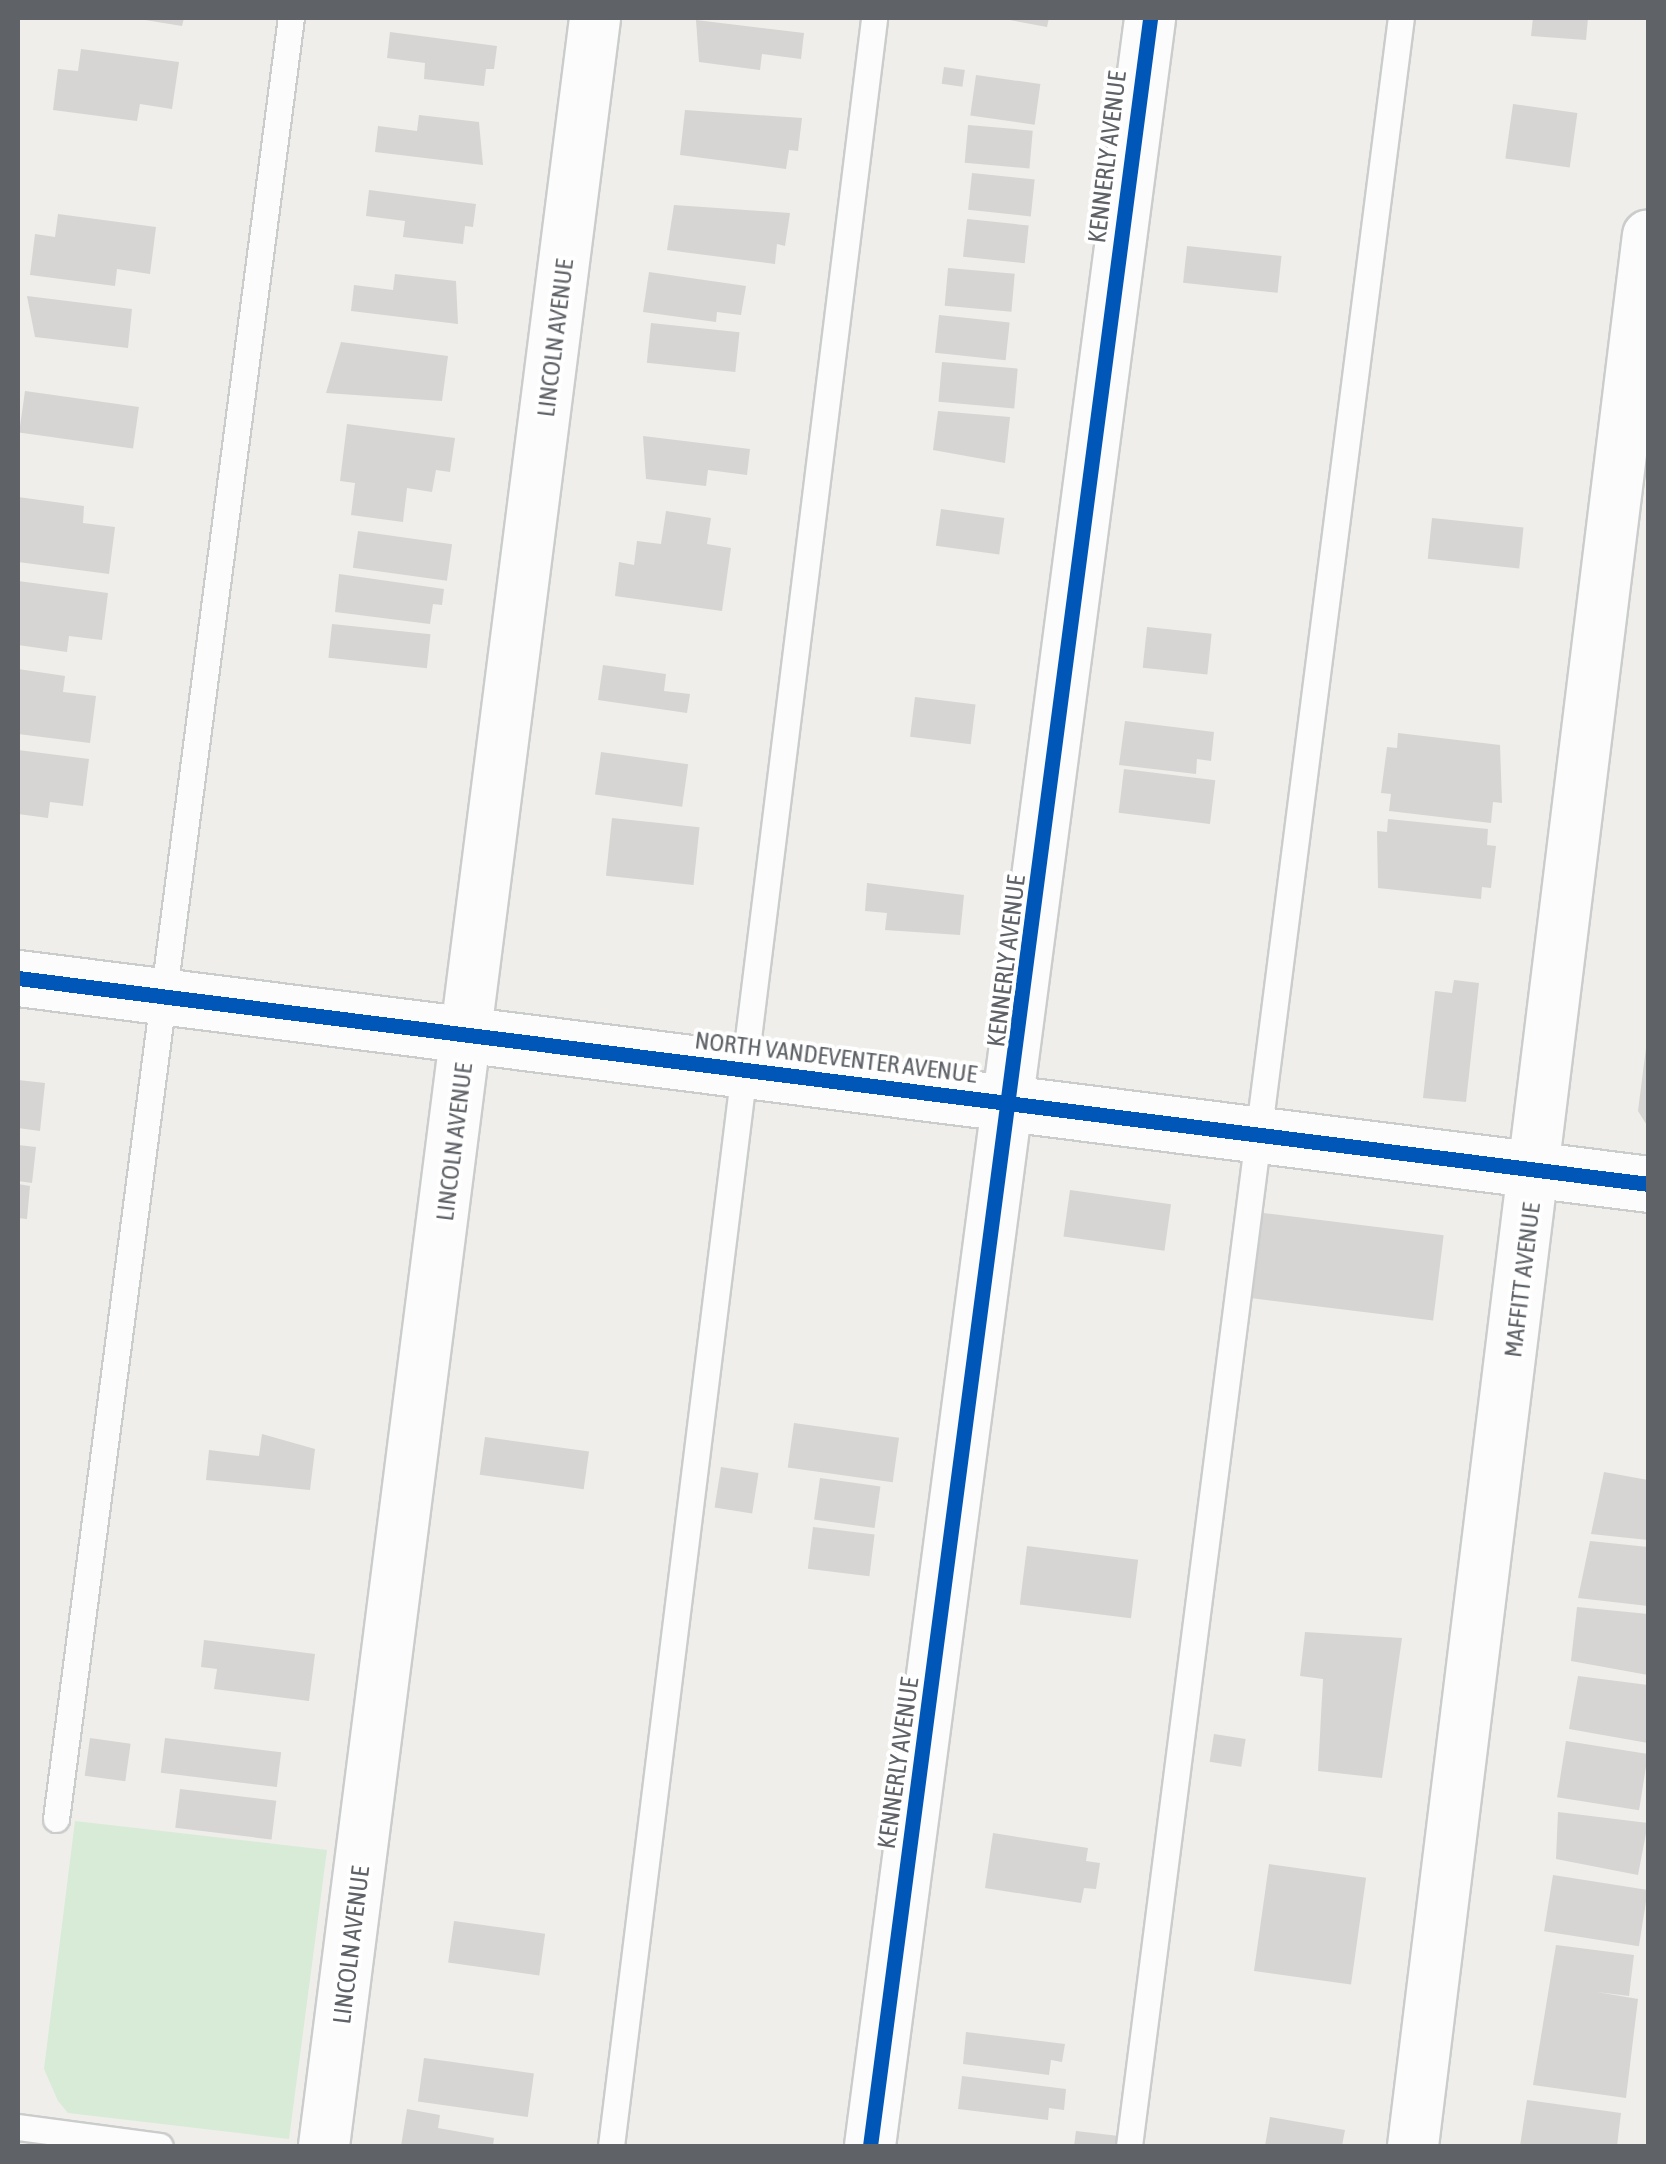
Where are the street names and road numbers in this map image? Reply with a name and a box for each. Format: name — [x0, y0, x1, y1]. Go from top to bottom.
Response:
street label: KENNERLY AVENUE — [1082, 69, 1132, 245]
street label: LINCOLN AVENUE — [530, 257, 580, 419]
street label: KENNERLY AVENUE — [981, 873, 1031, 1049]
street label: NORTH VANDEVENTER AVENUE — [693, 1025, 979, 1089]
street label: LINCOLN AVENUE — [429, 1061, 479, 1223]
street label: MAFFITT AVENUE — [1498, 1201, 1546, 1359]
street label: KENNERLY AVENUE — [871, 1675, 925, 1851]
street label: LINCOLN AVENUE — [326, 1864, 376, 2026]

